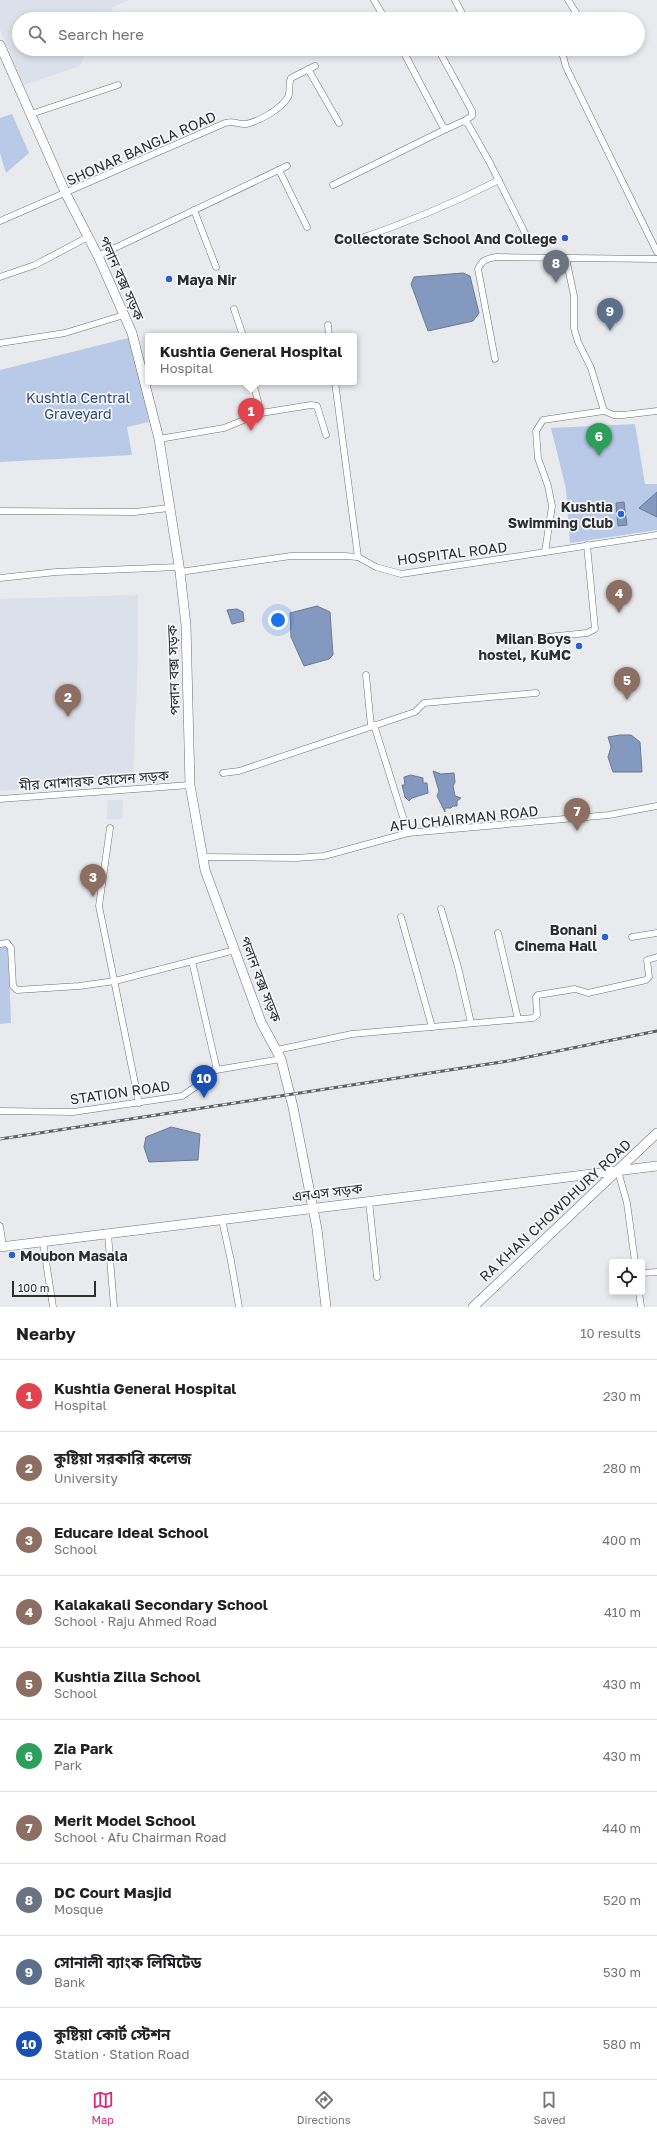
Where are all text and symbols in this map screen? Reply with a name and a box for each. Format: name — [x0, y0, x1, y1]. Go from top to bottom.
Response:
search box — [12, 12, 645, 56]
icon: search — [26, 23, 48, 45]
text: Search here — [58, 25, 144, 43]
street label: SHONAR BANGLA ROAD — [64, 107, 218, 189]
place label: Collectorate School And College — [334, 230, 557, 247]
street label: পলান বক্স সড়ক — [96, 233, 148, 323]
marker: Collectorate School And College — [560, 233, 570, 243]
pin: 8 — [543, 250, 569, 283]
place label: Maya Nir — [177, 271, 237, 288]
marker: Maya Nir — [164, 274, 174, 284]
pin: 9 — [597, 298, 623, 331]
popup — [145, 333, 357, 385]
text: Kushtia General Hospital — [160, 342, 342, 360]
text: Hospital — [160, 360, 213, 376]
park label: Kushtia Central Graveyard — [26, 389, 130, 422]
pin: 1 — [238, 398, 264, 431]
pin: 6 — [586, 423, 612, 456]
place label: Kushtia Swimming Club — [508, 498, 613, 531]
marker: Kushtia Swimming Club — [616, 509, 626, 519]
street label: HOSPITAL ROAD — [396, 538, 508, 568]
pin: 4 — [606, 580, 632, 613]
your location — [268, 610, 288, 630]
street label: পলান বক্স সড়ক — [163, 624, 183, 715]
place label: Milan Boys hostel, KuMC — [479, 630, 571, 663]
marker: Milan Boys hostel, KuMC — [574, 641, 584, 651]
pin: 5 — [614, 667, 640, 700]
pin: 2 — [55, 684, 81, 717]
street label: মীর মোশারফ হোসেন সড়ক — [17, 766, 170, 794]
pin: 7 — [564, 798, 590, 831]
street label: AFU CHAIRMAN ROAD — [389, 802, 539, 834]
pin: 3 — [80, 864, 106, 897]
place label: Bonani Cinema Hall — [514, 921, 597, 954]
marker: Bonani Cinema Hall — [600, 932, 610, 942]
street label: পলান বক্স সড়ক — [237, 934, 285, 1025]
pin: 10 — [191, 1065, 217, 1098]
street label: STATION ROAD — [69, 1077, 171, 1107]
street label: RA KHAN CHOWDHURY ROAD — [476, 1135, 634, 1285]
street label: এনএস সড়ক — [291, 1179, 364, 1205]
place label: Moubon Masala — [20, 1247, 128, 1264]
marker: Moubon Masala — [7, 1250, 17, 1260]
map controls — [609, 1259, 645, 1295]
button: locate — [609, 1259, 645, 1295]
scale bar — [12, 1279, 96, 1298]
text: 100 m — [18, 1281, 49, 1294]
text: Nearby — [16, 1323, 76, 1344]
text: 10 results — [580, 1325, 641, 1341]
text: Kushtia General Hospital — [54, 1379, 236, 1397]
text: 1 — [26, 1388, 32, 1404]
text: 230 m — [603, 1388, 641, 1404]
text: Hospital — [54, 1397, 107, 1413]
text: কুষ্টিয়া সরকারি কলেজ — [54, 1449, 191, 1467]
text: 2 — [25, 1460, 33, 1476]
text: 280 m — [603, 1460, 641, 1476]
text: University — [54, 1470, 118, 1486]
text: Educare Ideal School — [54, 1523, 208, 1541]
text: 3 — [25, 1532, 33, 1548]
text: 400 m — [602, 1532, 641, 1548]
text: School — [54, 1541, 97, 1557]
text: Kalakakali Secondary School — [54, 1595, 268, 1613]
text: 4 — [25, 1604, 33, 1620]
text: 410 m — [604, 1604, 641, 1620]
text: School · Raju Ahmed Road — [54, 1613, 217, 1629]
text: Kushtia Zilla School — [54, 1667, 200, 1685]
text: 5 — [25, 1676, 33, 1692]
text: 430 m — [603, 1676, 641, 1692]
text: School — [54, 1685, 97, 1701]
text: Zia Park — [54, 1739, 113, 1757]
text: 6 — [25, 1748, 33, 1764]
text: 430 m — [603, 1748, 641, 1764]
text: Park — [54, 1757, 82, 1773]
text: Merit Model School — [54, 1811, 196, 1829]
text: 7 — [25, 1820, 33, 1836]
text: 440 m — [602, 1820, 641, 1836]
text: School · Afu Chairman Road — [54, 1829, 227, 1845]
text: DC Court Masjid — [54, 1883, 172, 1901]
text: 8 — [25, 1892, 33, 1908]
text: 520 m — [603, 1892, 641, 1908]
text: Mosque — [54, 1901, 103, 1917]
text: সোনালী ব্যাংক লিমিটেড — [54, 1953, 201, 1971]
text: 9 — [25, 1964, 33, 1980]
text: 530 m — [603, 1964, 641, 1980]
text: Bank — [54, 1974, 85, 1990]
text: কুষ্টিয়া কোর্ট স্টেশন — [54, 2025, 170, 2043]
text: 10 — [21, 2036, 37, 2052]
text: 580 m — [603, 2036, 641, 2052]
text: Station · Station Road — [54, 2046, 189, 2062]
tab: Map — [91, 2089, 114, 2126]
tab: Directions — [297, 2089, 351, 2126]
tab: Saved — [533, 2089, 566, 2126]

